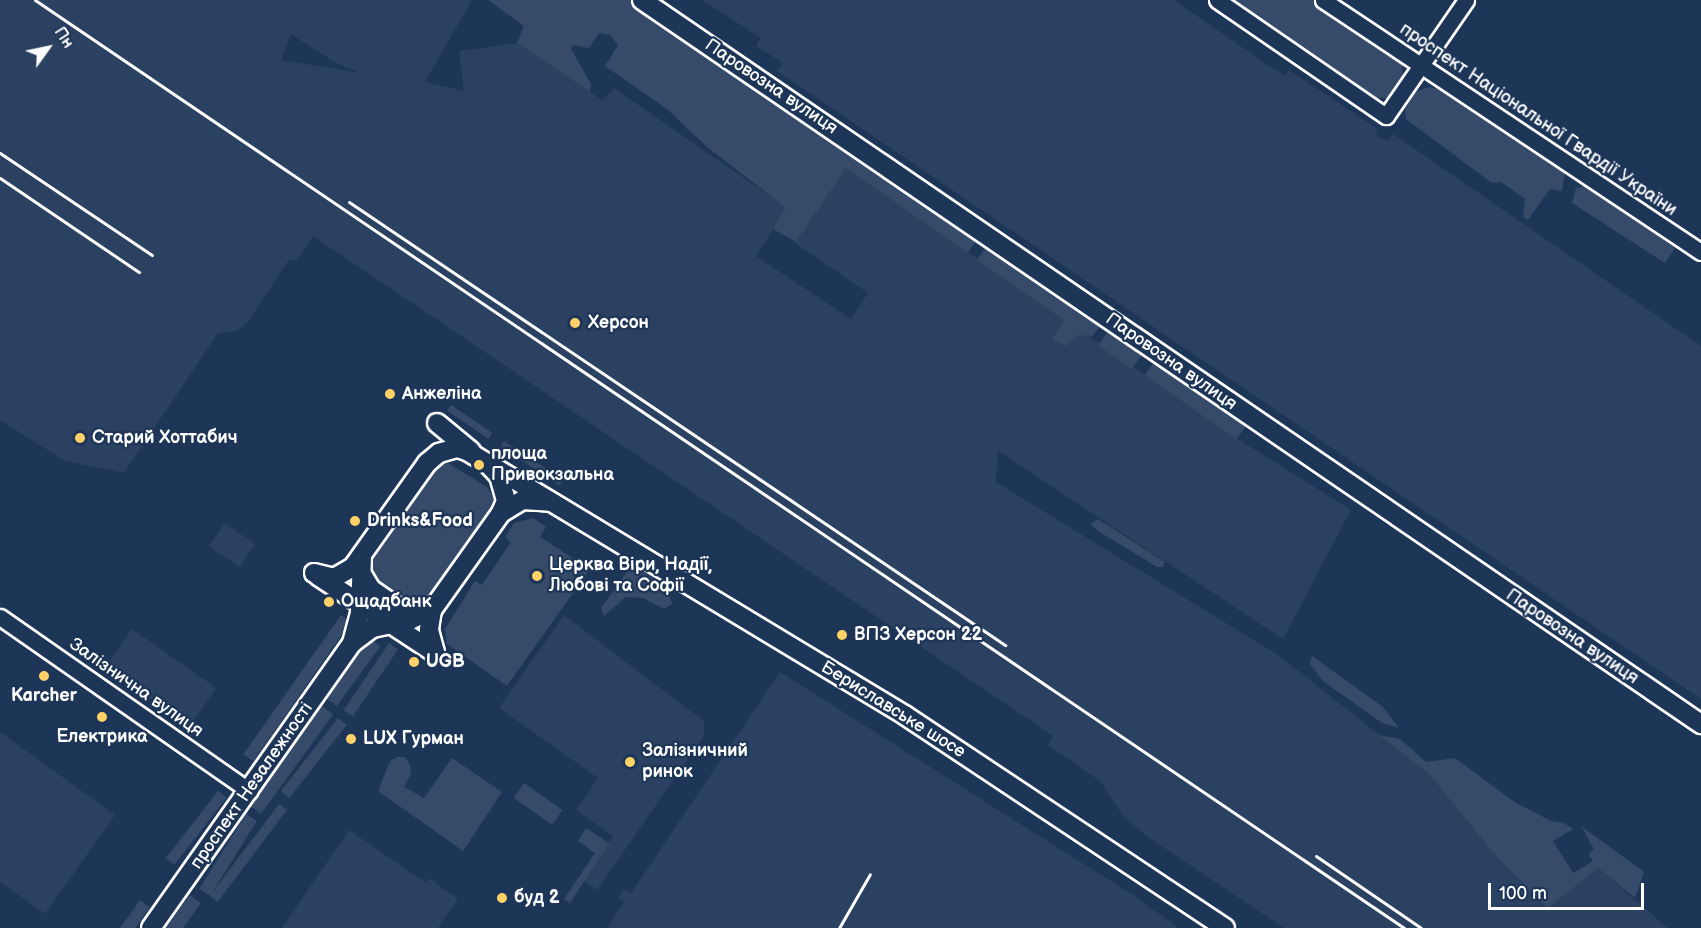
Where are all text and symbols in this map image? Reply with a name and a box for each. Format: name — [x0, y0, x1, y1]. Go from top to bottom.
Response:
north arrow — [18, 18, 78, 78]
street label: проспект Національної Гвардії України — [1395, 19, 1681, 221]
text: Пн — [50, 24, 77, 52]
street label: Паровозна вулиця — [701, 35, 841, 139]
street label: Паровозна вулиця — [1101, 309, 1241, 415]
place label: Херсон — [588, 312, 649, 334]
marker: Херсон — [566, 314, 584, 332]
place label: Анжеліна — [402, 383, 482, 405]
marker: Анжеліна — [383, 387, 397, 401]
place label: Старий Хоттабич — [92, 427, 238, 449]
marker: Старий Хоттабич — [73, 431, 87, 445]
place label: площа Привокзальна — [491, 444, 614, 486]
marker: площа Привокзальна — [472, 458, 486, 472]
place label: Drinks&Food — [367, 510, 473, 532]
marker: Drinks&Food — [348, 514, 362, 528]
place label: Церква Віри, Надії, Любові та Софії — [549, 555, 712, 598]
marker: Церква Віри, Надії, Любові та Софії — [530, 569, 544, 583]
street label: Паровозна вулиця — [1502, 585, 1642, 689]
place label: Ощадбанк — [341, 591, 431, 613]
marker: Ощадбанк — [322, 595, 336, 609]
place label: ВПЗ Херсон 22 — [854, 624, 982, 646]
marker: ВПЗ Херсон 22 — [835, 628, 849, 642]
street label: Залізнична вулиця — [65, 634, 207, 742]
place label: UGB — [426, 651, 465, 673]
marker: UGB — [407, 655, 421, 669]
street label: Бериславське шосе — [817, 657, 969, 763]
marker: Karcher — [37, 669, 51, 683]
place label: Karcher — [11, 685, 77, 707]
street label: проспект Незалежності — [186, 698, 318, 874]
marker: Електрика — [95, 710, 109, 724]
place label: Електрика — [57, 726, 147, 748]
place label: LUX Гурман — [363, 728, 464, 750]
marker: LUX Гурман — [344, 732, 358, 746]
place label: Залізничний ринок — [642, 741, 748, 783]
marker: Залізничний ринок — [623, 755, 637, 769]
scale bar — [1491, 871, 1647, 909]
text: 100 m — [1499, 883, 1547, 904]
place label: буд 2 — [514, 887, 560, 909]
marker: буд 2 — [495, 891, 509, 905]

